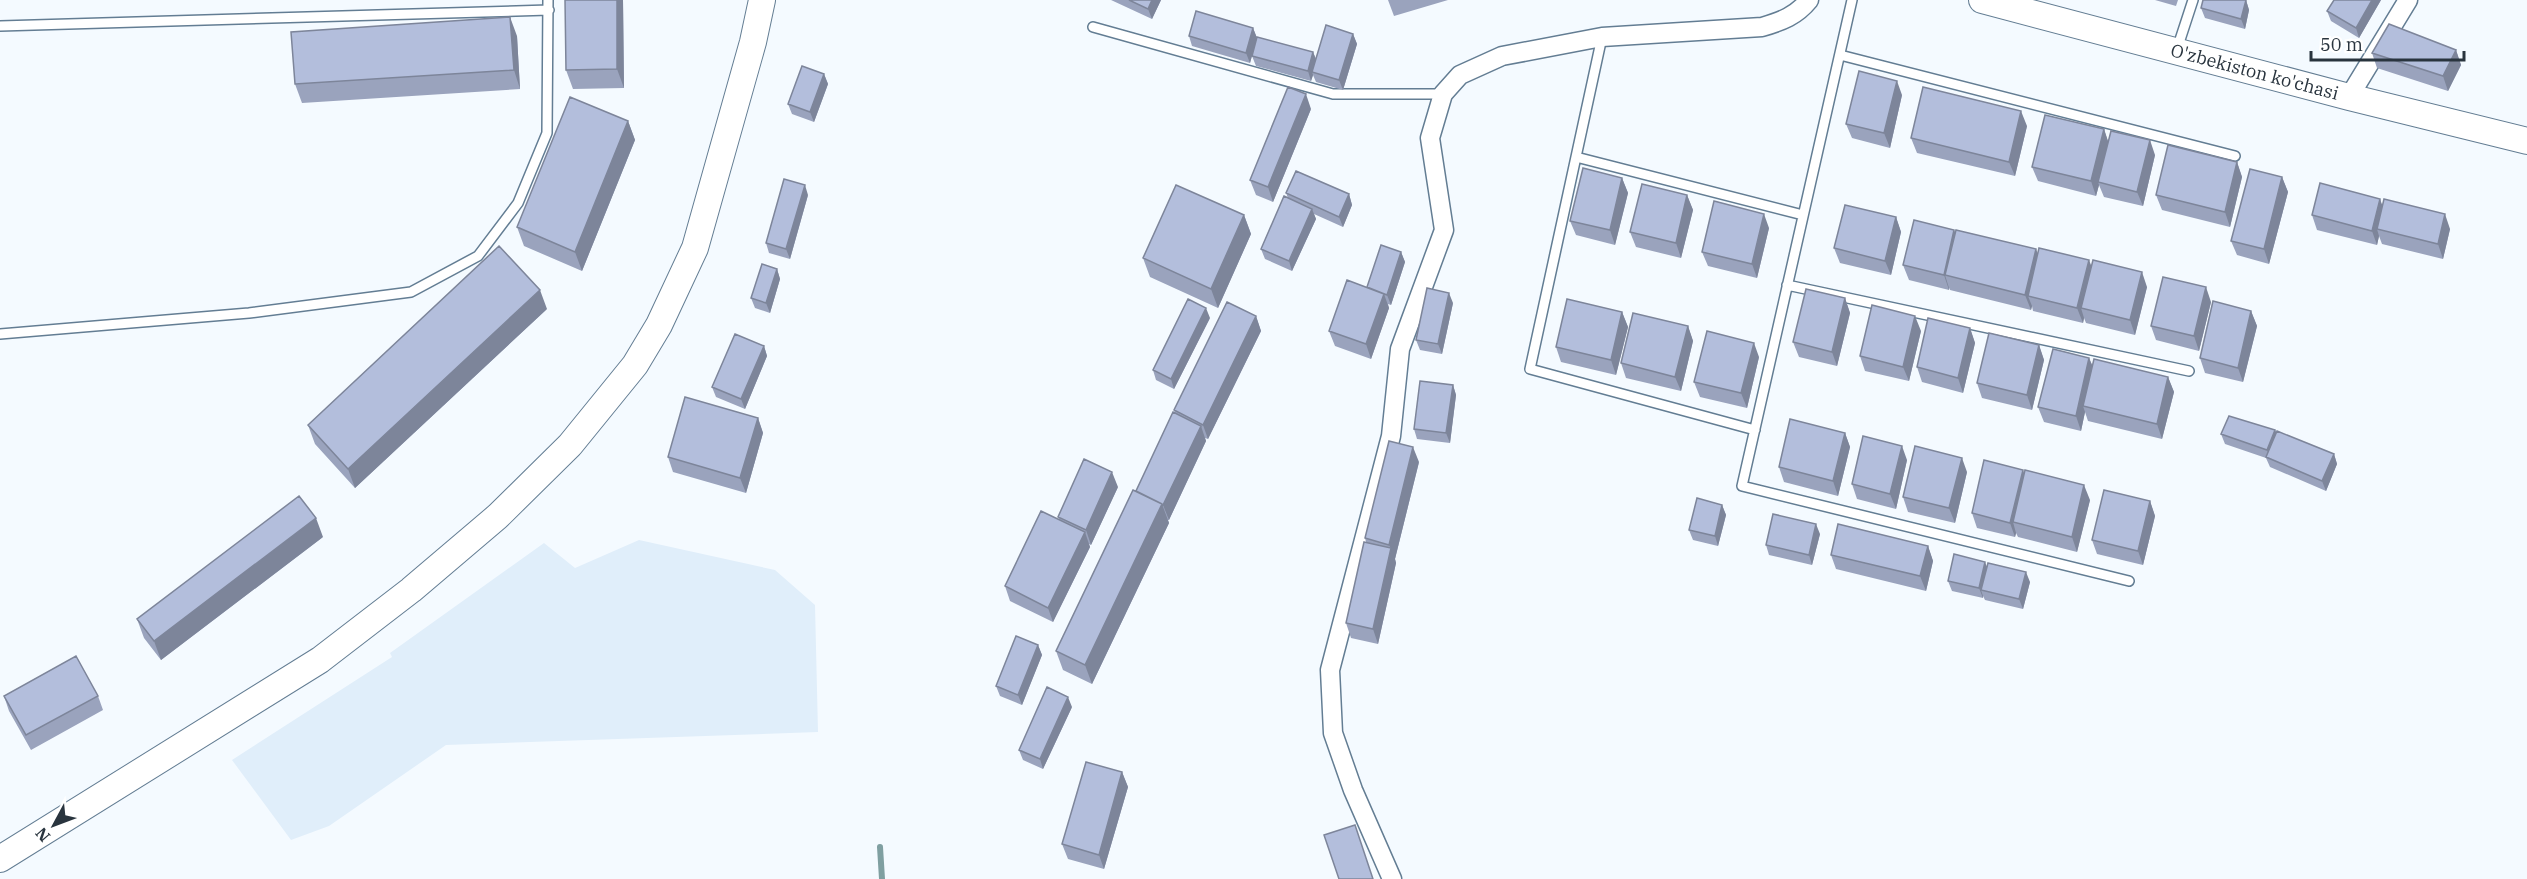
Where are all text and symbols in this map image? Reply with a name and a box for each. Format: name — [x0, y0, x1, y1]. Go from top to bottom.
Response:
scale bar — [2311, 24, 2464, 62]
text: 50 m — [2320, 33, 2363, 56]
street label: O'zbekiston ko'chasi — [2168, 38, 2342, 105]
north arrow — [24, 795, 84, 855]
text: N — [31, 824, 54, 846]

